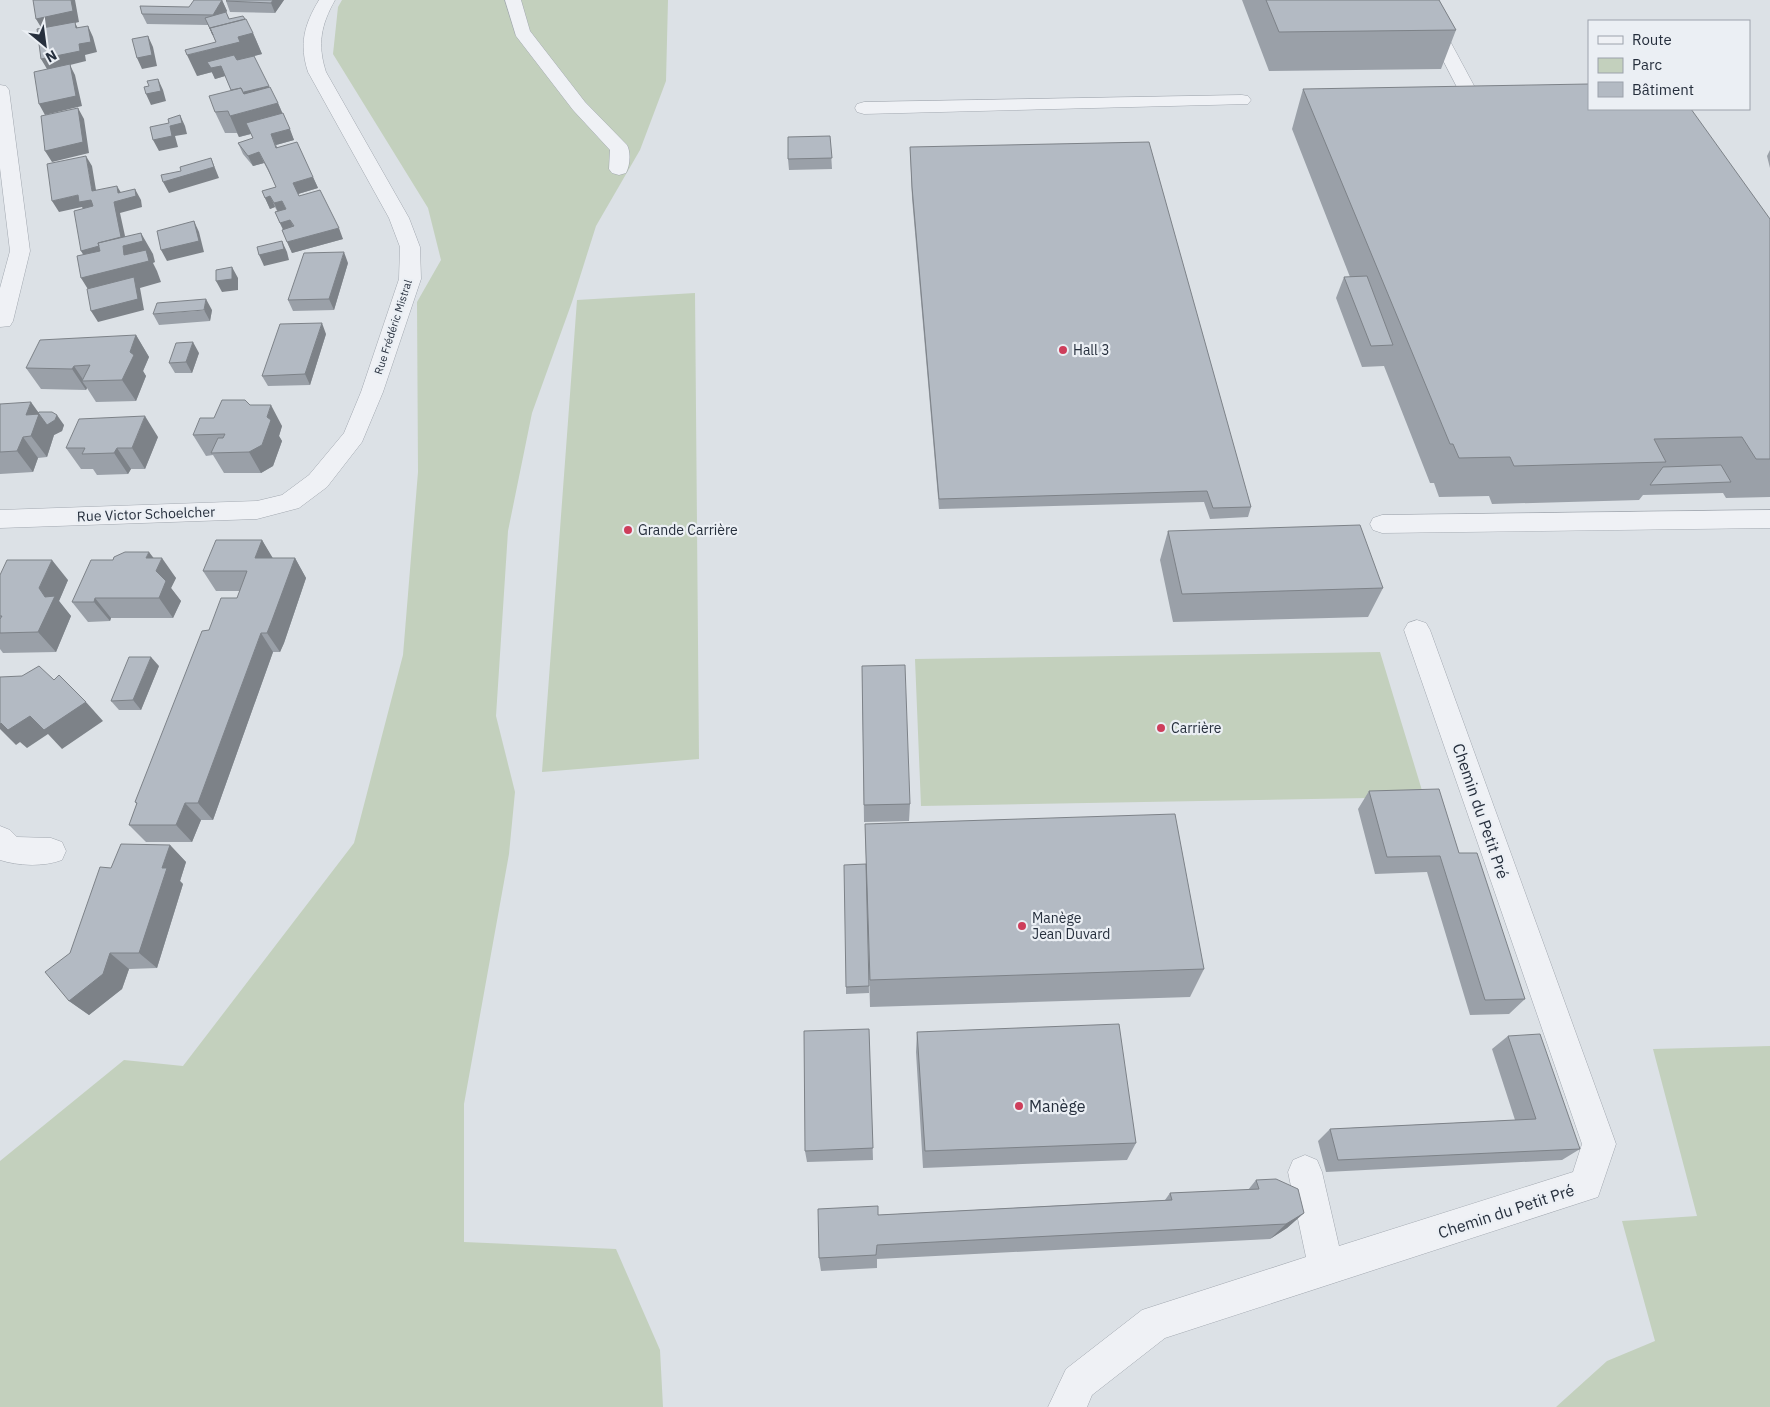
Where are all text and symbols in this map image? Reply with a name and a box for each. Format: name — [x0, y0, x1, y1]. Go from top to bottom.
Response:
north arrow — [20, 20, 70, 70]
legend — [1588, 20, 1750, 110]
text: Route — [1632, 30, 1672, 49]
text: N — [43, 46, 60, 67]
text: Parc — [1632, 55, 1662, 74]
text: Bâtiment — [1632, 80, 1694, 99]
street label: Rue Frédéric Mistral — [371, 278, 415, 376]
place label: Hall 3 — [1073, 341, 1110, 359]
marker: Hall 3 — [1057, 344, 1069, 356]
street label: Rue Victor Schoelcher — [77, 503, 215, 525]
place label: Grande Carrière — [638, 521, 738, 539]
marker: Grande Carrière — [622, 524, 634, 536]
place label: Carrière — [1171, 719, 1222, 737]
marker: Carrière — [1155, 722, 1167, 734]
street label: Chemin du Petit Pré — [1448, 741, 1514, 882]
place label: Manège Jean Duvard — [1032, 909, 1110, 943]
marker: Manège Jean Duvard — [1016, 920, 1028, 932]
place label: Manège — [1029, 1096, 1086, 1116]
marker: Manège — [1013, 1100, 1025, 1112]
street label: Chemin du Petit Pré — [1435, 1179, 1577, 1242]

